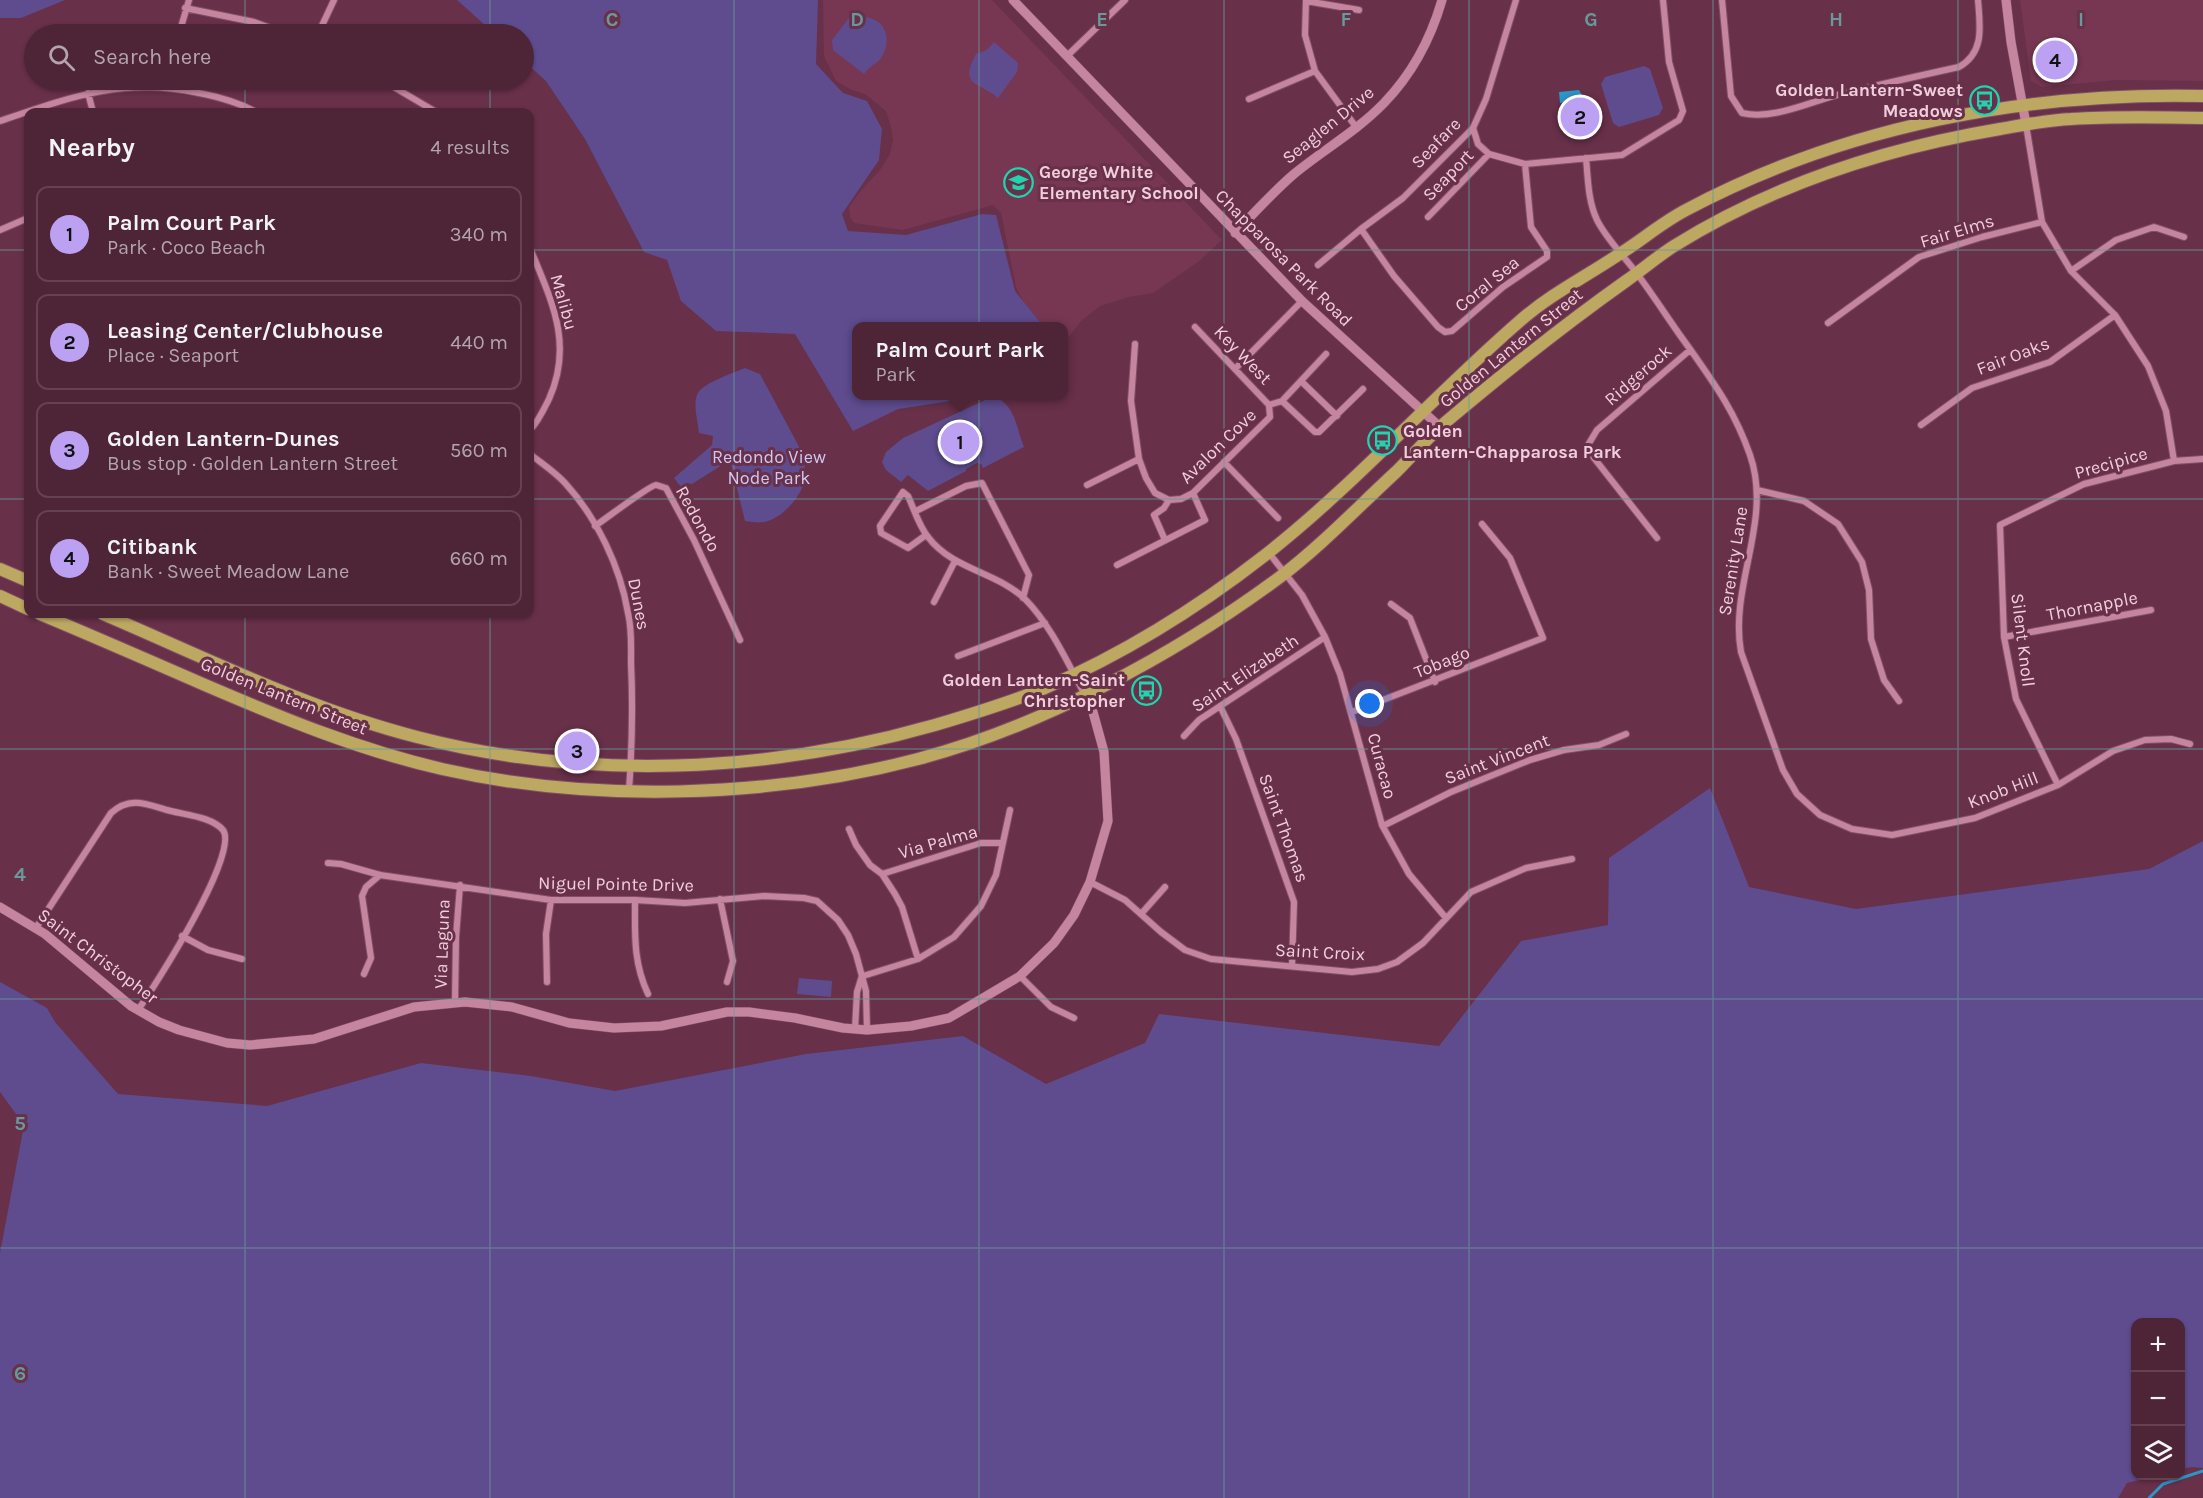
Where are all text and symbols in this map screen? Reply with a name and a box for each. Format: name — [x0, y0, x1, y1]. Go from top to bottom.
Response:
text: C — [606, 8, 618, 31]
text: D — [850, 8, 864, 31]
text: E — [1096, 8, 1108, 31]
text: F — [1341, 8, 1352, 31]
text: G — [1584, 8, 1598, 31]
text: H — [1829, 8, 1843, 31]
text: I — [2078, 8, 2084, 31]
search box — [24, 24, 534, 90]
pin: 4 — [2036, 38, 2074, 82]
icon: search — [45, 41, 78, 74]
text: Search here — [93, 44, 211, 70]
place label: Golden Lantern-Sweet Meadows — [1775, 79, 1963, 122]
street label: Seaglen Drive — [1278, 81, 1378, 169]
bus stop icon: Golden Lantern-Sweet Meadows — [1968, 84, 2000, 116]
pin: 2 — [1560, 94, 1600, 140]
street label: Seafare — [1407, 113, 1465, 173]
text: Nearby — [48, 132, 135, 163]
text: 4 results — [430, 136, 510, 159]
street label: Seaport — [1418, 144, 1478, 206]
place label: George White Elementary School — [1039, 161, 1199, 204]
school or university icon: George White Elementary School — [1002, 166, 1034, 198]
street label: Chapparosa Park Road — [1211, 185, 1357, 331]
street label: Fair Elms — [1917, 209, 1997, 253]
text: Palm Court Park — [107, 210, 276, 236]
text: 1 — [66, 223, 73, 246]
text: 340 m — [450, 223, 508, 246]
text: Park · Coco Beach — [107, 236, 266, 259]
street label: Coral Sea — [1450, 251, 1524, 317]
street label: Malibu — [546, 272, 582, 332]
street label: Golden Lantern Street — [1435, 283, 1587, 412]
text: Leasing Center/Clubhouse — [107, 318, 383, 344]
street label: Key West — [1209, 321, 1277, 389]
popup — [852, 322, 1068, 400]
text: 2 — [63, 331, 76, 354]
text: 440 m — [450, 331, 508, 354]
street label: Fair Oaks — [1973, 332, 2053, 380]
text: Palm Court Park — [875, 337, 1045, 363]
street label: Ridgerock — [1600, 340, 1676, 410]
text: Place · Seaport — [107, 344, 239, 367]
text: Park — [875, 363, 916, 386]
street label: Avalon Cove — [1175, 404, 1261, 488]
pin: 1 — [940, 420, 980, 464]
place label: Golden Lantern-Chapparosa Park — [1403, 420, 1622, 463]
bus stop icon: Golden Lantern-Chapparosa Park — [1366, 425, 1398, 457]
text: Golden Lantern-Dunes — [107, 426, 340, 452]
text: 3 — [63, 439, 76, 462]
text: 560 m — [450, 439, 508, 462]
street label: Precipice — [2072, 442, 2150, 484]
park label: Redondo View Node Park — [712, 446, 826, 489]
text: Bus stop · Golden Lantern Street — [107, 452, 398, 475]
street label: Redondo — [671, 482, 725, 556]
street label: Serenity Lane — [1714, 505, 1752, 617]
text: Citibank — [107, 534, 197, 560]
text: 4 — [64, 547, 75, 570]
text: 660 m — [450, 547, 508, 570]
text: Bank · Sweet Meadow Lane — [107, 560, 349, 583]
street label: Dunes — [623, 576, 655, 632]
street label: Thornapple — [2045, 586, 2139, 626]
street label: Silent Knoll — [2006, 592, 2040, 688]
street label: Saint Elizabeth — [1187, 629, 1303, 717]
street label: Tobago — [1411, 641, 1473, 683]
street label: Golden Lantern Street — [197, 653, 371, 740]
place label: Golden Lantern-Saint Christopher — [942, 669, 1125, 712]
bus stop icon: Golden Lantern-Saint Christopher — [1130, 674, 1162, 706]
your location — [1355, 689, 1384, 718]
pin: 3 — [558, 728, 596, 774]
street label: Saint Vincent — [1441, 729, 1553, 789]
street label: Curacao — [1363, 731, 1401, 801]
street label: Knob Hill — [1964, 766, 2042, 814]
street label: Saint Thomas — [1254, 771, 1314, 885]
street label: Via Palma — [896, 820, 980, 864]
text: 4 — [14, 863, 26, 886]
street label: Niguel Pointe Drive — [538, 872, 694, 896]
street label: Via Laguna — [429, 899, 455, 989]
street label: Saint Christopher — [33, 904, 163, 1009]
street label: Saint Croix — [1274, 939, 1366, 965]
text: 5 — [14, 1112, 26, 1135]
map controls — [2131, 1318, 2185, 1480]
button: + — [2131, 1318, 2185, 1372]
text: 6 — [14, 1362, 26, 1385]
button: − — [2131, 1372, 2185, 1426]
button: layers — [2131, 1426, 2185, 1480]

